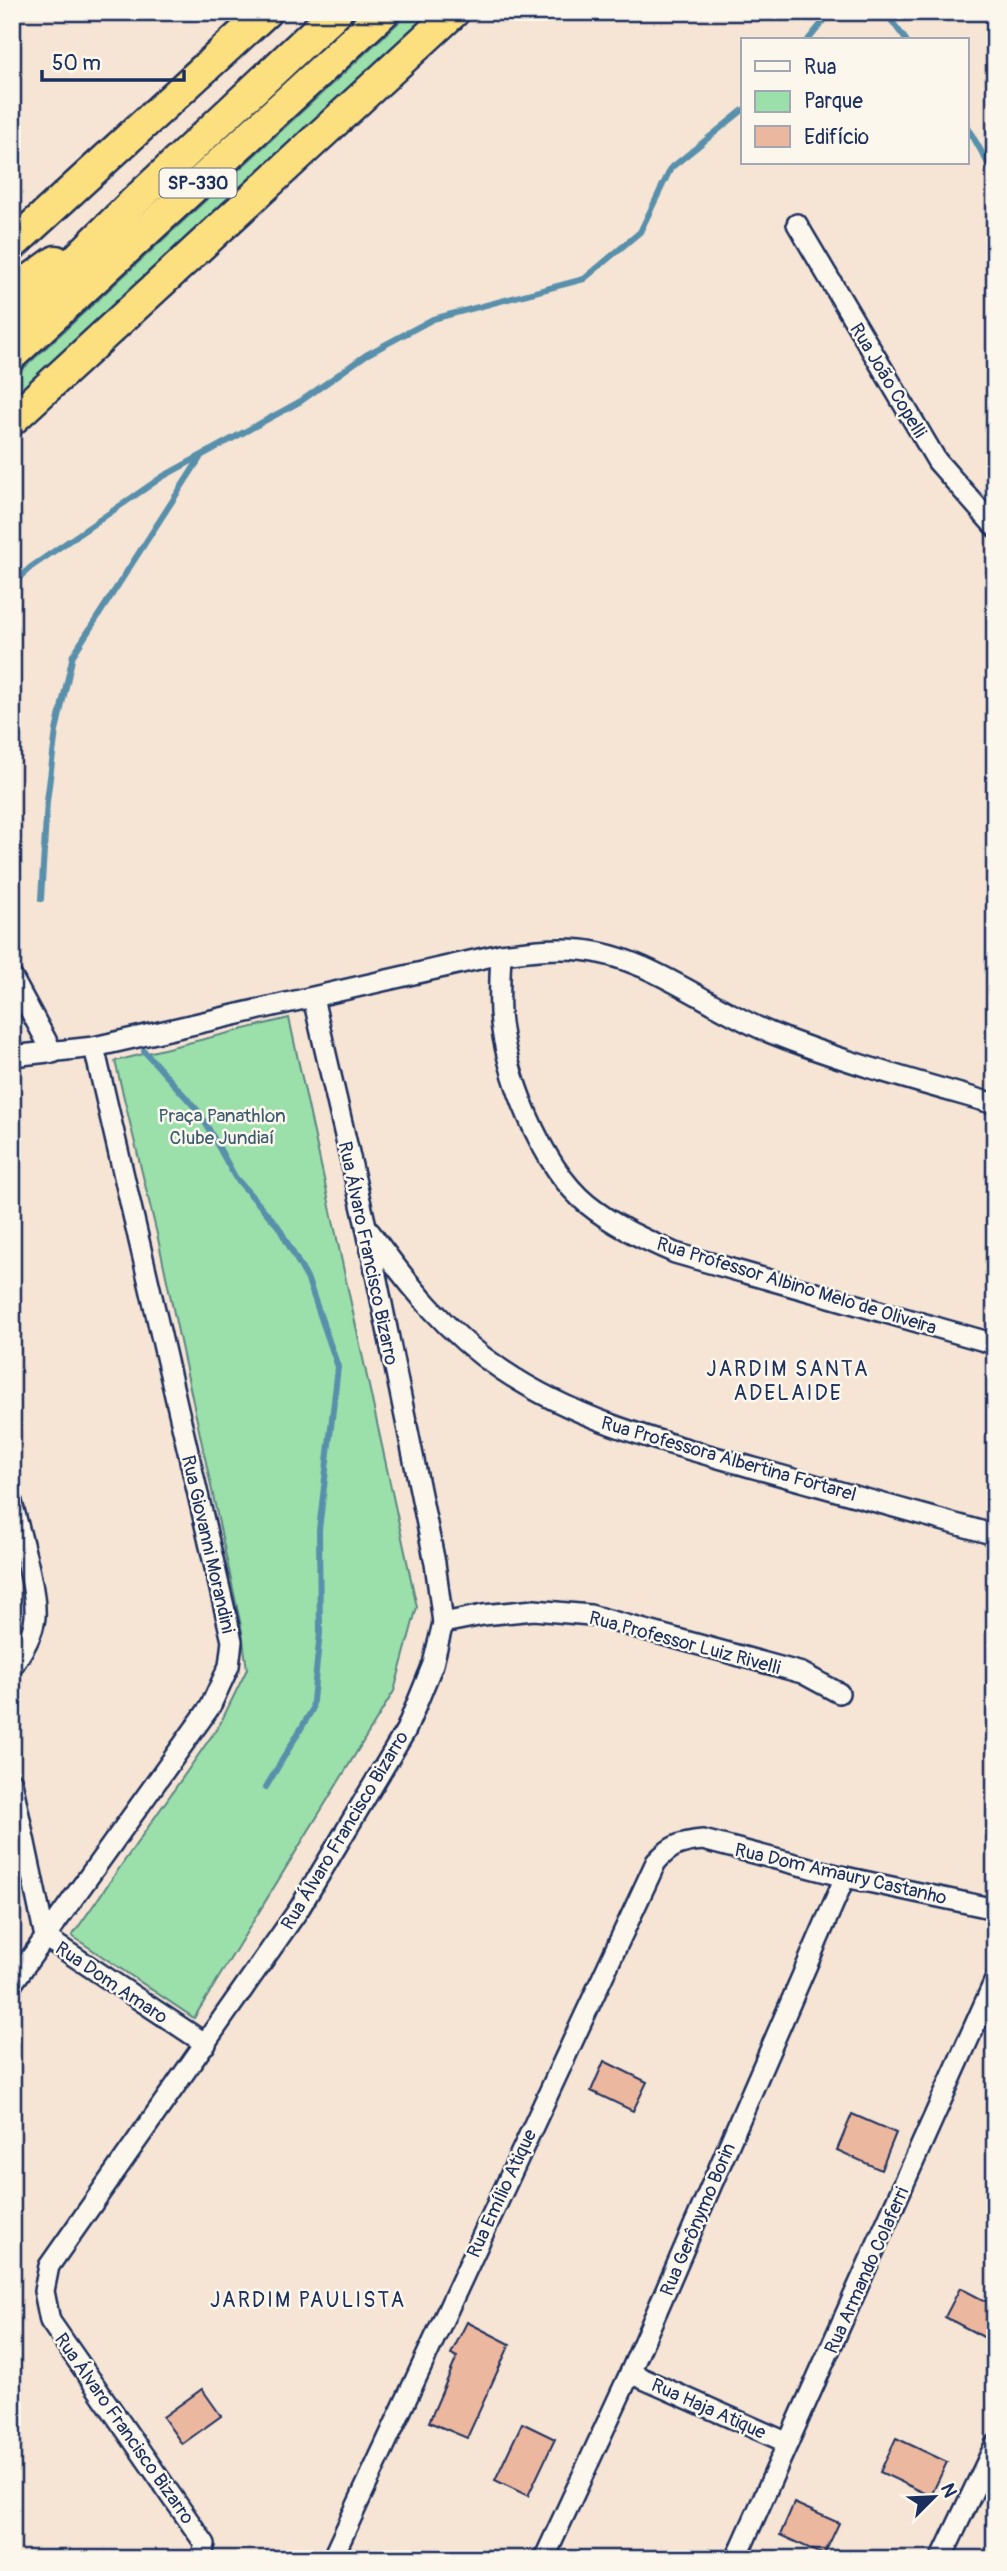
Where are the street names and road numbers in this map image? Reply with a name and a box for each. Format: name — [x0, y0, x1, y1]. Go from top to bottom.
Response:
road number: SP-330 — [160, 168, 236, 198]
street label: Rua João Copelli — [844, 319, 932, 442]
street label: Rua Álvaro Francisco Bizarro — [333, 1139, 403, 1367]
street label: Rua Professor Albino Melo de Oliveira — [654, 1232, 940, 1340]
street label: Rua Professora Albertina Fortarel — [598, 1411, 859, 1507]
street label: Rua Giovanni Morandini — [176, 1453, 240, 1636]
street label: Rua Professor Luiz Rivelli — [586, 1606, 783, 1680]
street label: Rua Álvaro Francisco Bizarro — [276, 1727, 414, 1934]
street label: Rua Dom Amaury Castanho — [732, 1838, 949, 1910]
street label: Rua Dom Amaro — [51, 1936, 172, 2029]
street label: Rua Emílio Atique — [462, 2125, 542, 2261]
street label: Rua Gerônymo Borin — [655, 2139, 741, 2300]
street label: Rua Armando Colaferri — [819, 2183, 914, 2357]
street label: Rua Álvaro Francisco Bizarro — [49, 2328, 199, 2529]
street label: Rua Haja Atique — [648, 2373, 770, 2445]

